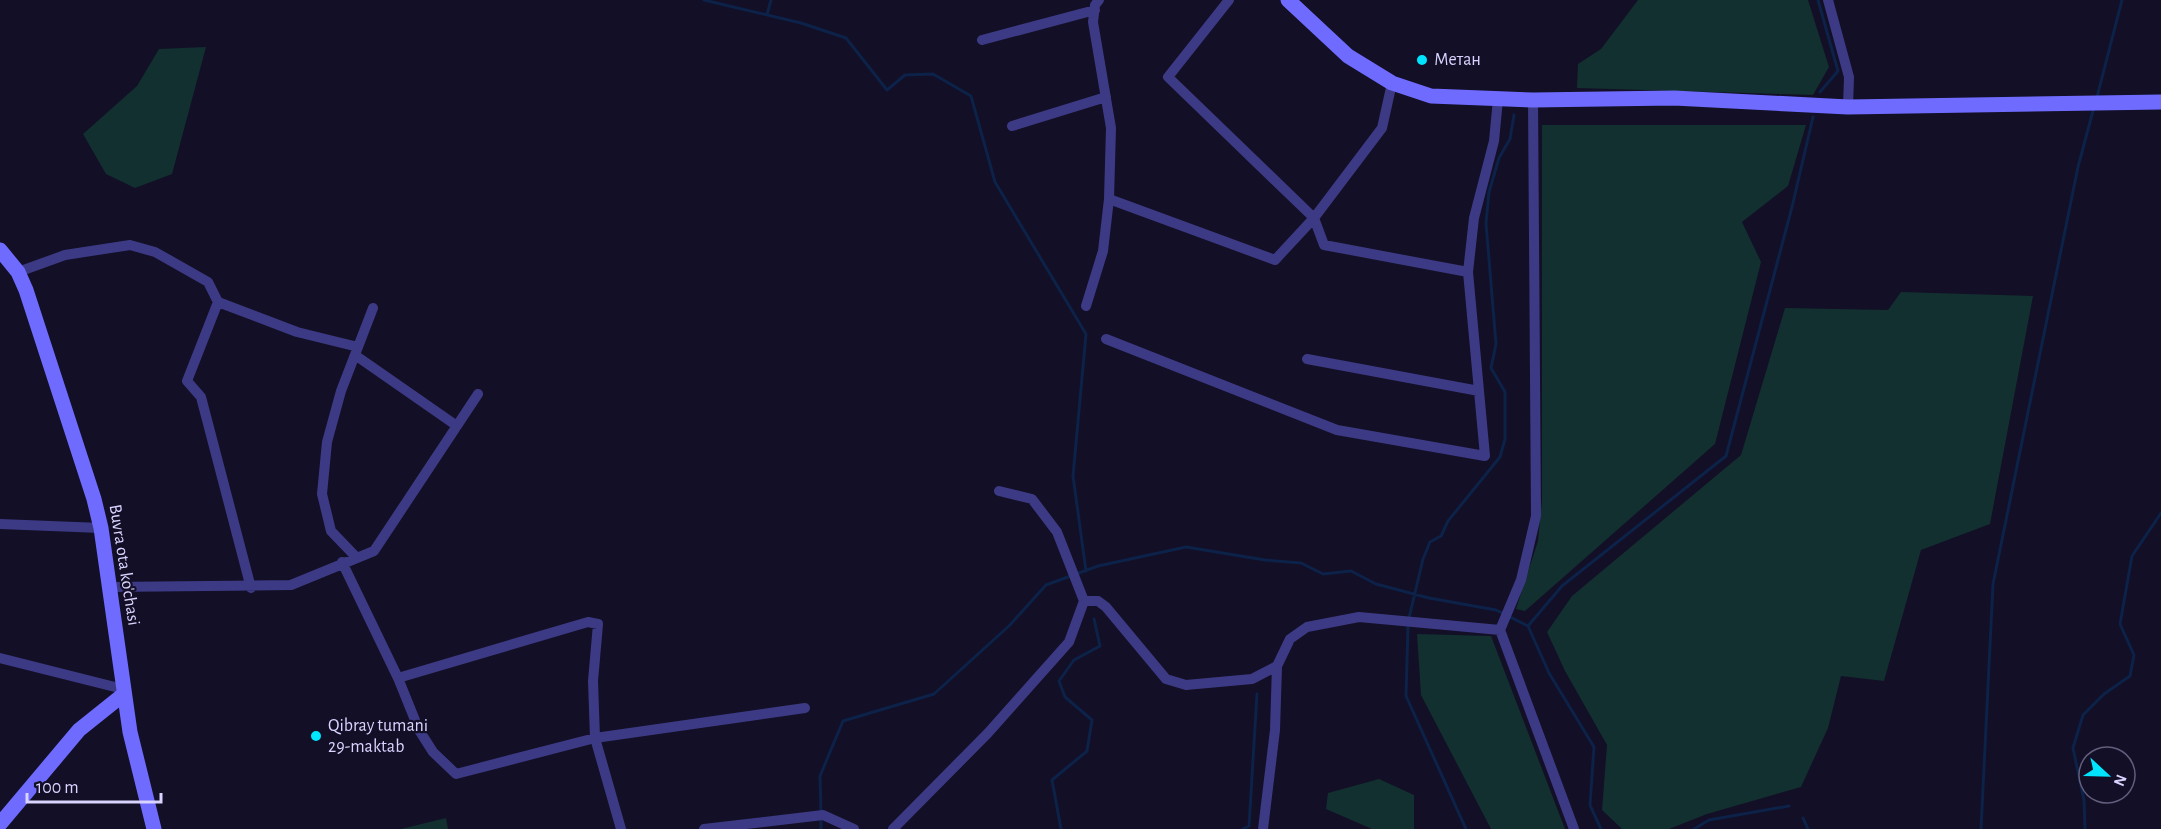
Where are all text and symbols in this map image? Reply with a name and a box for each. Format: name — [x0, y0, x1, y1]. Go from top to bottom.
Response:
place label: Метан — [1434, 51, 1481, 69]
marker: Метан — [1415, 53, 1429, 67]
street label: Buvra ota ko'chasi — [106, 503, 142, 627]
place label: Qibray tumani 29-maktab — [328, 717, 428, 756]
marker: Qibray tumani 29-maktab — [309, 729, 323, 743]
north arrow — [2077, 745, 2137, 805]
scale bar — [27, 766, 160, 804]
text: N — [2110, 772, 2129, 788]
text: 100 m — [36, 779, 79, 797]

